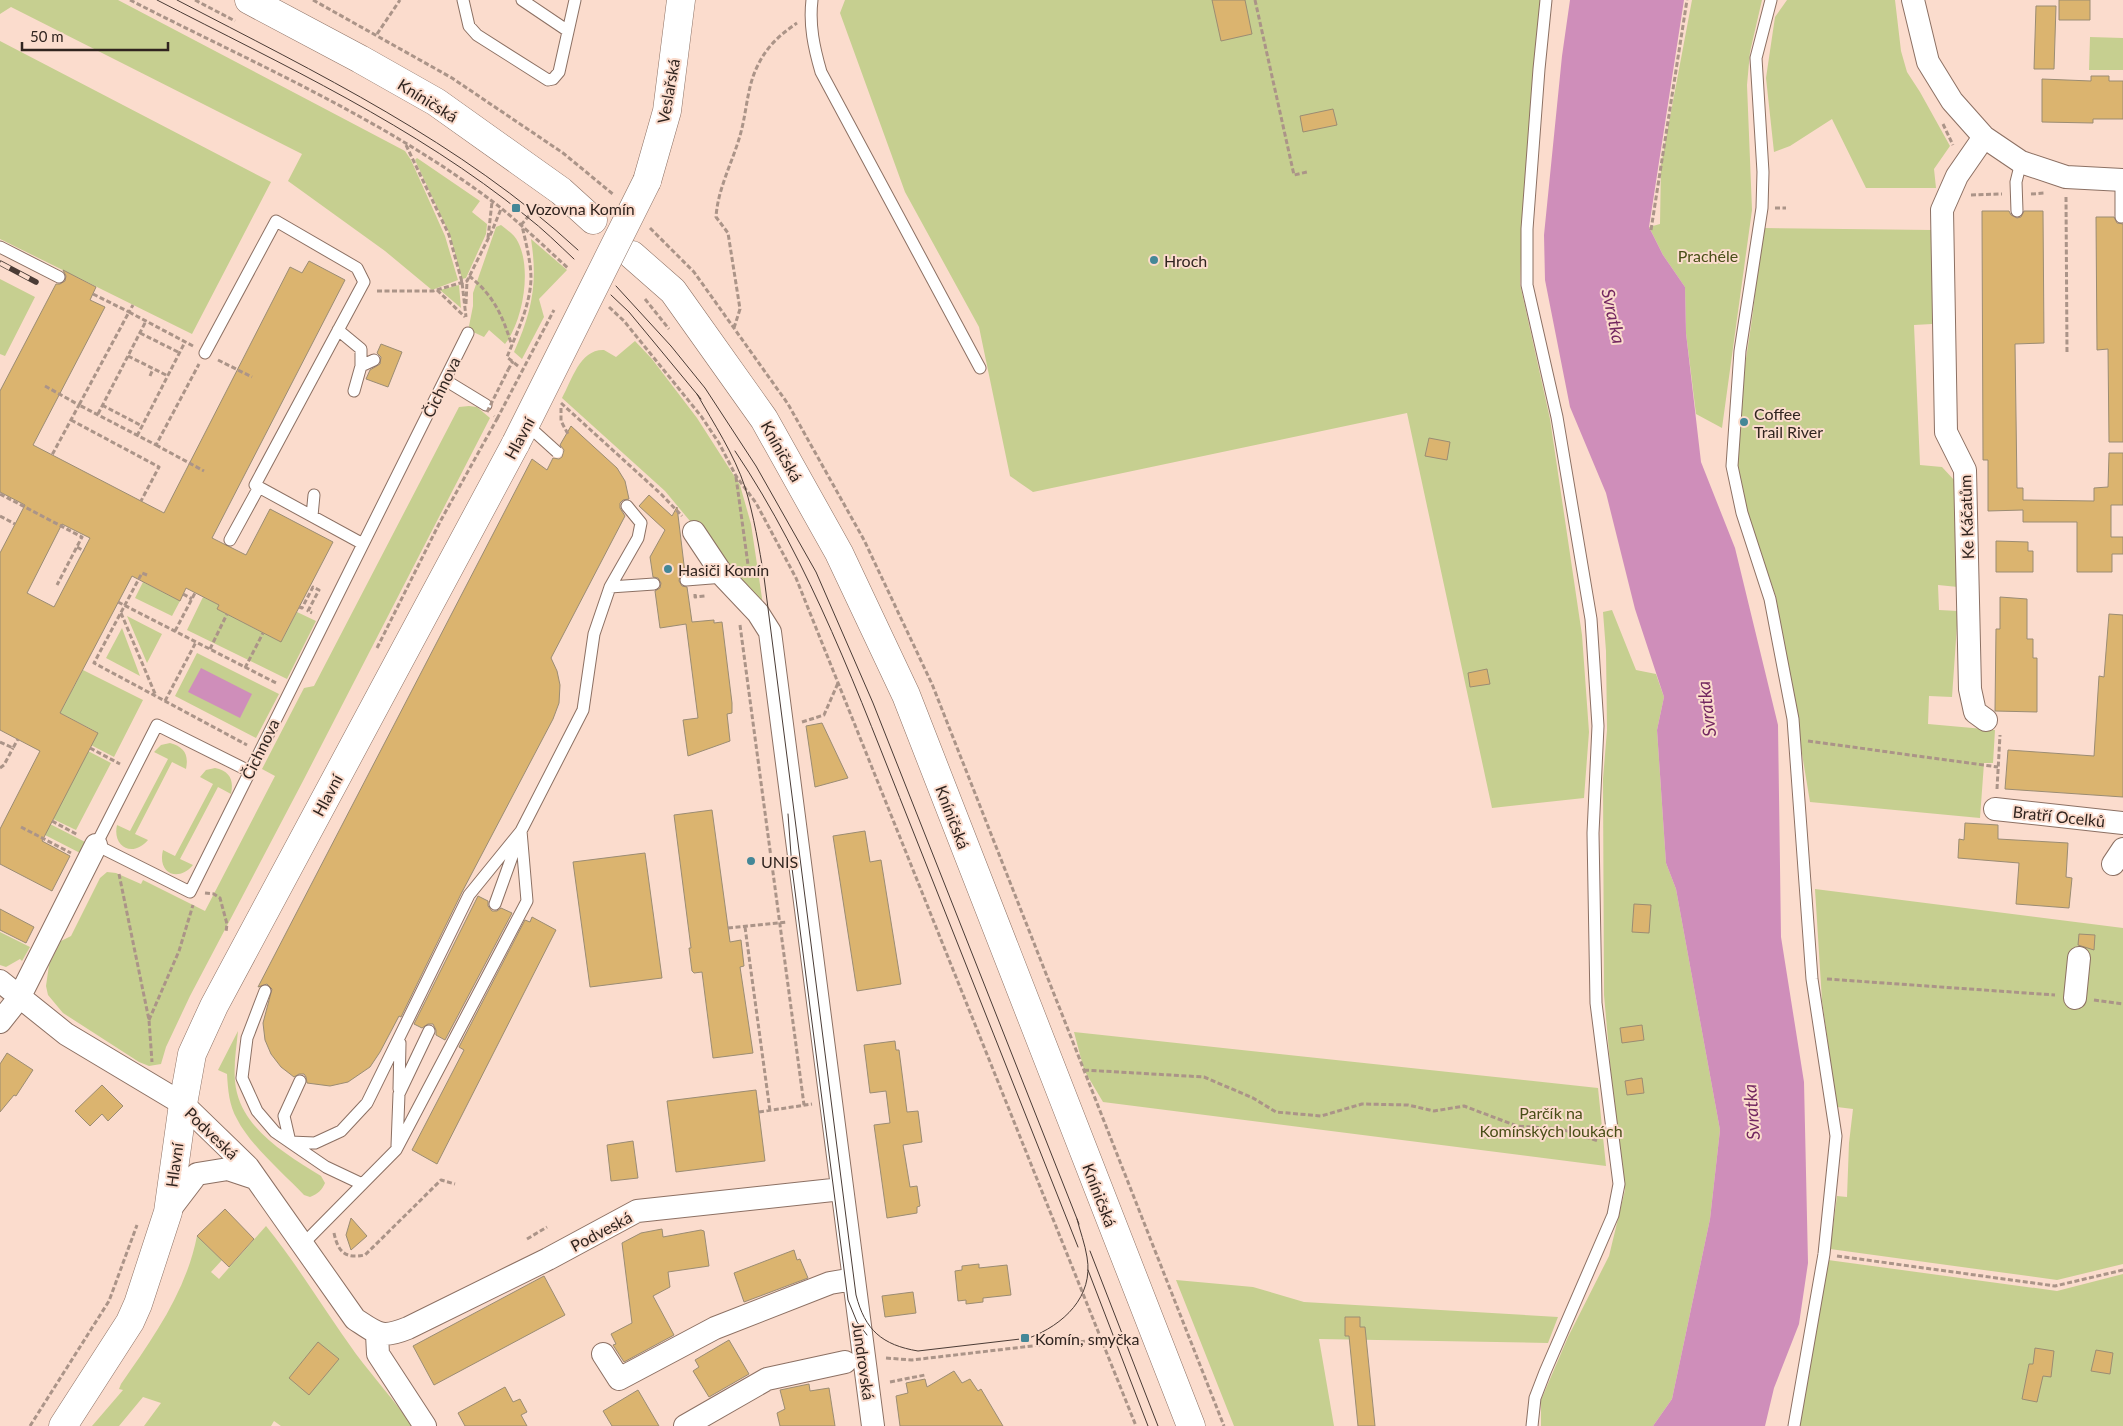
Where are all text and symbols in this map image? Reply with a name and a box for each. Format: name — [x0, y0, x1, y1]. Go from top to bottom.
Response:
scale bar — [22, 20, 169, 52]
text: 50 m — [30, 27, 64, 45]
street label: Veslařská — [653, 57, 683, 125]
street label: Kníničská — [395, 74, 461, 126]
place label: Vozovna Komín — [526, 199, 635, 218]
marker: Vozovna Komín — [510, 202, 522, 214]
park label: Prachéle — [1678, 246, 1738, 265]
place label: Hroch — [1164, 251, 1207, 270]
marker: Hroch — [1148, 254, 1160, 266]
water label: Svratka — [1597, 286, 1631, 346]
street label: Čichnova — [418, 354, 464, 420]
place label: Coffee Trail River — [1754, 404, 1823, 441]
street label: Hlavní — [500, 413, 538, 462]
marker: Coffee Trail River — [1738, 416, 1750, 428]
street label: Kníničská — [757, 417, 807, 485]
street label: Ke Káčatům — [1955, 475, 1977, 559]
place label: Hasiči Komín — [678, 560, 769, 579]
marker: Hasiči Komín — [662, 563, 674, 575]
water label: Svratka — [1692, 680, 1720, 738]
street label: Čichnova — [237, 716, 283, 782]
street label: Hlavní — [308, 770, 346, 819]
street label: Kníničská — [932, 782, 974, 852]
street label: Bratří Ocelků — [2012, 802, 2106, 830]
place label: UNIS — [761, 852, 798, 871]
marker: UNIS — [745, 855, 757, 867]
water label: Svratka — [1738, 1083, 1764, 1141]
street label: Podveská — [181, 1103, 243, 1163]
park label: Parčík na Komínských loukách — [1479, 1103, 1623, 1140]
street label: Hlavní — [161, 1140, 187, 1188]
street label: Kníničská — [1079, 1160, 1121, 1230]
street label: Podveská — [567, 1207, 635, 1255]
street label: Jundrovská — [849, 1321, 879, 1401]
place label: Komín, smyčka — [1035, 1329, 1139, 1348]
marker: Komín, smyčka — [1019, 1332, 1031, 1344]

